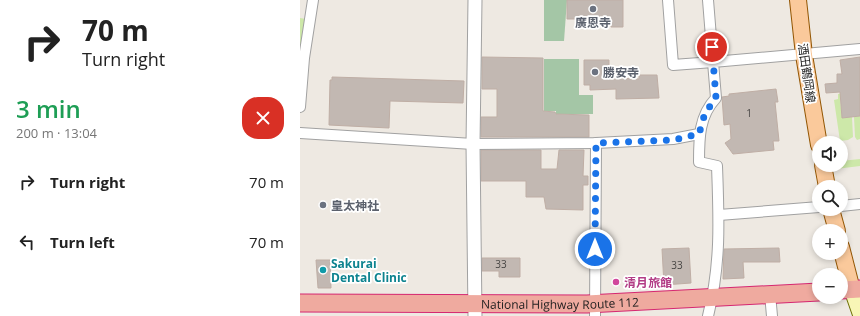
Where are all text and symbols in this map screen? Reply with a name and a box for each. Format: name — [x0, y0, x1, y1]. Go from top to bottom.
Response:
marker: 廣恩寺 — [588, 4, 598, 14]
text: 70 m — [82, 11, 149, 49]
place label: 廣恩寺 — [575, 14, 611, 31]
icon: right — [16, 16, 68, 68]
pin — [695, 30, 729, 64]
icon: arrive — [701, 36, 723, 58]
street label: 酒田鶴岡線 — [794, 42, 820, 104]
text: Turn right — [82, 47, 165, 71]
place label: 勝安寺 — [603, 64, 639, 81]
marker: 勝安寺 — [590, 67, 600, 77]
text: 3 min — [16, 92, 81, 125]
button: close — [242, 97, 284, 139]
house number: 1 — [746, 106, 752, 120]
text: 200 m · 13:04 — [16, 124, 97, 142]
map controls — [812, 136, 848, 304]
button: sound — [812, 136, 848, 172]
icon: right — [16, 171, 38, 193]
text: Turn right — [50, 172, 125, 192]
text: 70 m — [249, 172, 284, 192]
button: search — [812, 180, 848, 216]
place label: 皇太神社 — [331, 197, 379, 214]
marker: 皇太神社 — [318, 200, 328, 210]
button: + — [812, 224, 848, 260]
position arrow — [574, 228, 616, 270]
icon: left — [16, 231, 38, 253]
text: Turn left — [50, 232, 115, 252]
text: 70 m — [249, 232, 284, 252]
place label: Sakurai Dental Clinic — [331, 255, 407, 286]
house number: 33 — [495, 257, 507, 271]
house number: 33 — [671, 258, 683, 272]
marker: Sakurai Dental Clinic — [318, 265, 328, 275]
button: − — [812, 268, 848, 304]
place label: 清月旅館 — [624, 274, 672, 291]
marker: 清月旅館 — [611, 277, 621, 287]
street label: National Highway Route 112 — [481, 293, 640, 313]

